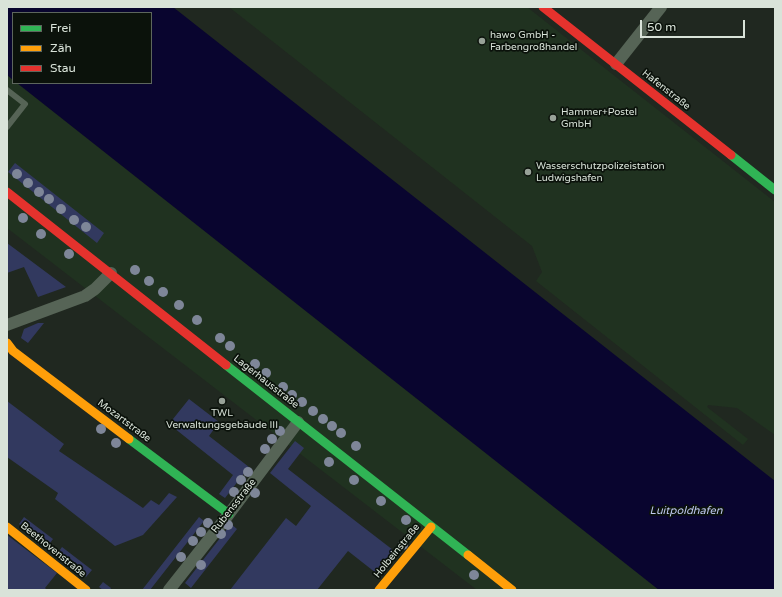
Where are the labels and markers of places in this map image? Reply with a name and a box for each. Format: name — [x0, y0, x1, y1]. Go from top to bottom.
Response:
place label: hawo GmbH - Farbengroßhandel — [490, 29, 577, 52]
marker: hawo GmbH - Farbengroßhandel — [477, 36, 487, 46]
place label: Hammer+Postel GmbH — [561, 106, 637, 130]
marker: Hammer+Postel GmbH — [548, 113, 558, 123]
place label: Wasserschutzpolizeistation Ludwigshafen — [536, 160, 665, 184]
marker: Wasserschutzpolizeistation Ludwigshafen — [523, 167, 533, 177]
marker: TWL Verwaltungsgebäude III — [217, 396, 227, 406]
place label: TWL Verwaltungsgebäude III — [166, 407, 278, 430]

